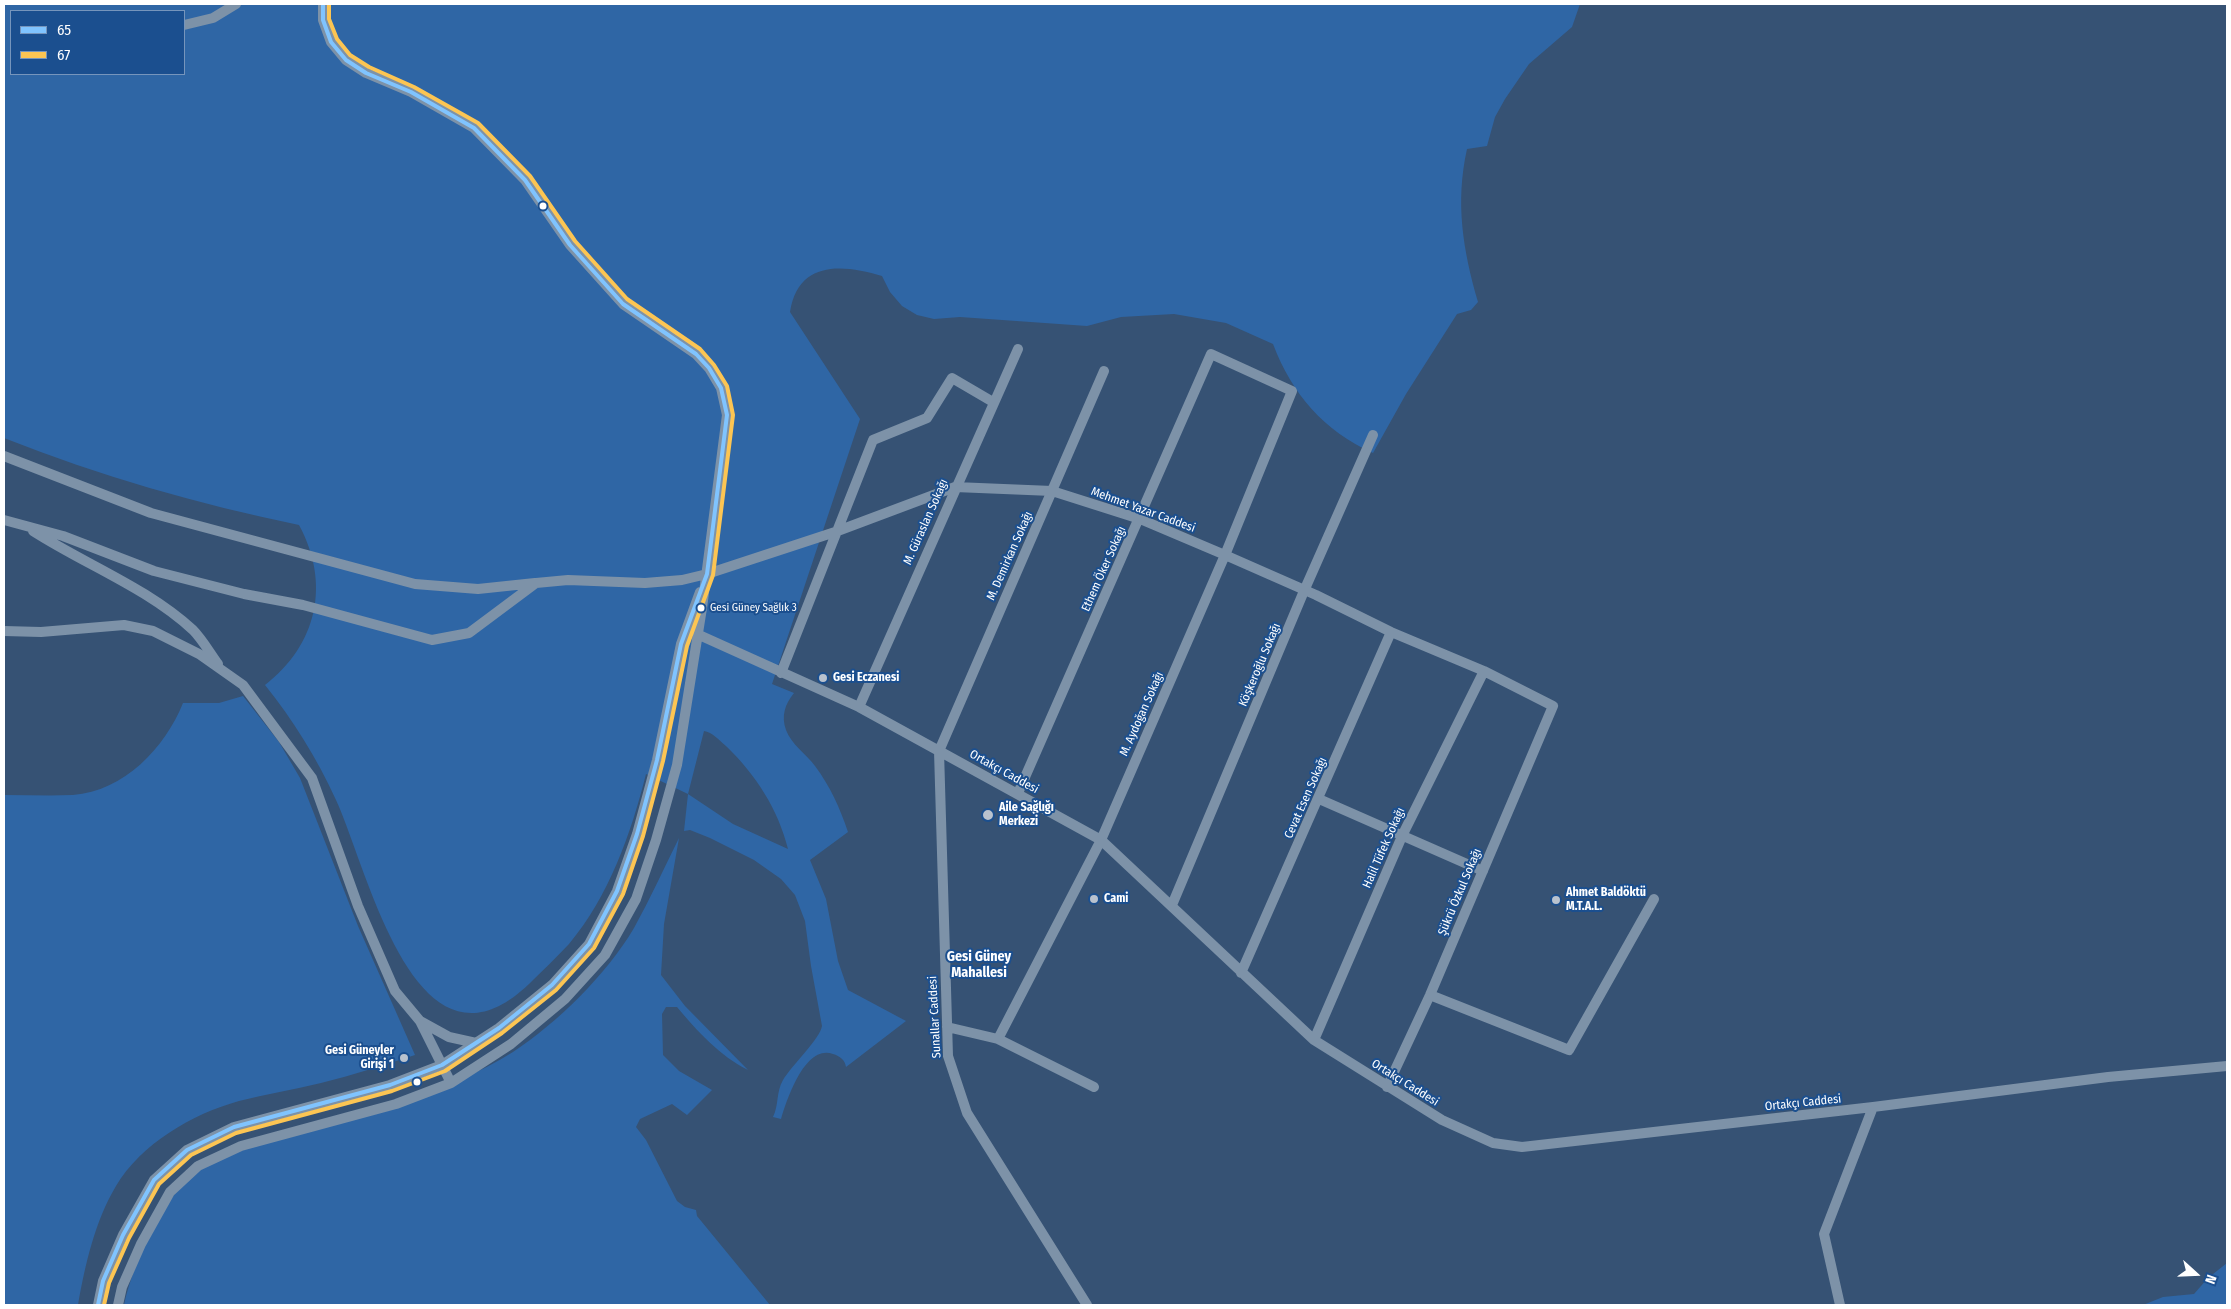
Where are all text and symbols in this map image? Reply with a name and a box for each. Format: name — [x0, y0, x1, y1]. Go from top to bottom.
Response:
legend — [10, 10, 185, 75]
text: 65 — [57, 21, 71, 39]
text: 67 — [57, 46, 70, 64]
unlabelled marker — [538, 201, 548, 211]
street label: M. Güraslan Sokağı — [901, 477, 951, 567]
street label: Mehmet Yazar Caddesi — [1089, 484, 1197, 536]
street label: M. Demirkan Sokağı — [984, 509, 1036, 603]
street label: Ethem Öker Sokağı — [1079, 524, 1129, 614]
place label: Gesi Güney Sağlık 3 — [710, 601, 797, 615]
marker: Gesi Güney Sağlık 3 — [696, 603, 706, 613]
street label: Köşkeroğlu Sokağı — [1236, 621, 1284, 709]
street label: M. Aydoğan Sokağı — [1117, 670, 1167, 758]
place label: Gesi Eczanesi — [833, 671, 899, 685]
marker: Gesi Eczanesi — [817, 672, 829, 684]
street label: Ortakçı Caddesi — [967, 747, 1041, 797]
street label: Cevat Esen Sokağı — [1282, 755, 1330, 841]
place label: Aile Sağlığı Merkezi — [999, 801, 1054, 829]
street label: Halil Tüfek Sokağı — [1360, 806, 1408, 890]
marker: Aile Sağlığı Merkezi — [981, 808, 995, 822]
street label: Şükrü Özkul Sokağı — [1435, 846, 1485, 938]
place label: Ahmet Baldöktü M.T.A.L. — [1566, 886, 1646, 914]
place label: Cami — [1104, 892, 1128, 906]
marker: Cami — [1088, 893, 1100, 905]
marker: Ahmet Baldöktü M.T.A.L. — [1550, 894, 1562, 906]
district label: Gesi Güney Mahallesi — [947, 949, 1011, 982]
street label: Sunallar Caddesi — [926, 976, 944, 1058]
place label: Gesi Güneyler Girişi 1 — [325, 1044, 394, 1072]
marker: Gesi Güneyler Girişi 1 — [398, 1052, 410, 1064]
street label: Ortakçı Caddesi — [1369, 1057, 1441, 1109]
unlabelled marker — [412, 1077, 422, 1087]
street label: Ortakçı Caddesi — [1764, 1092, 1842, 1114]
north arrow — [2171, 1249, 2221, 1299]
text: N — [2201, 1272, 2220, 1286]

